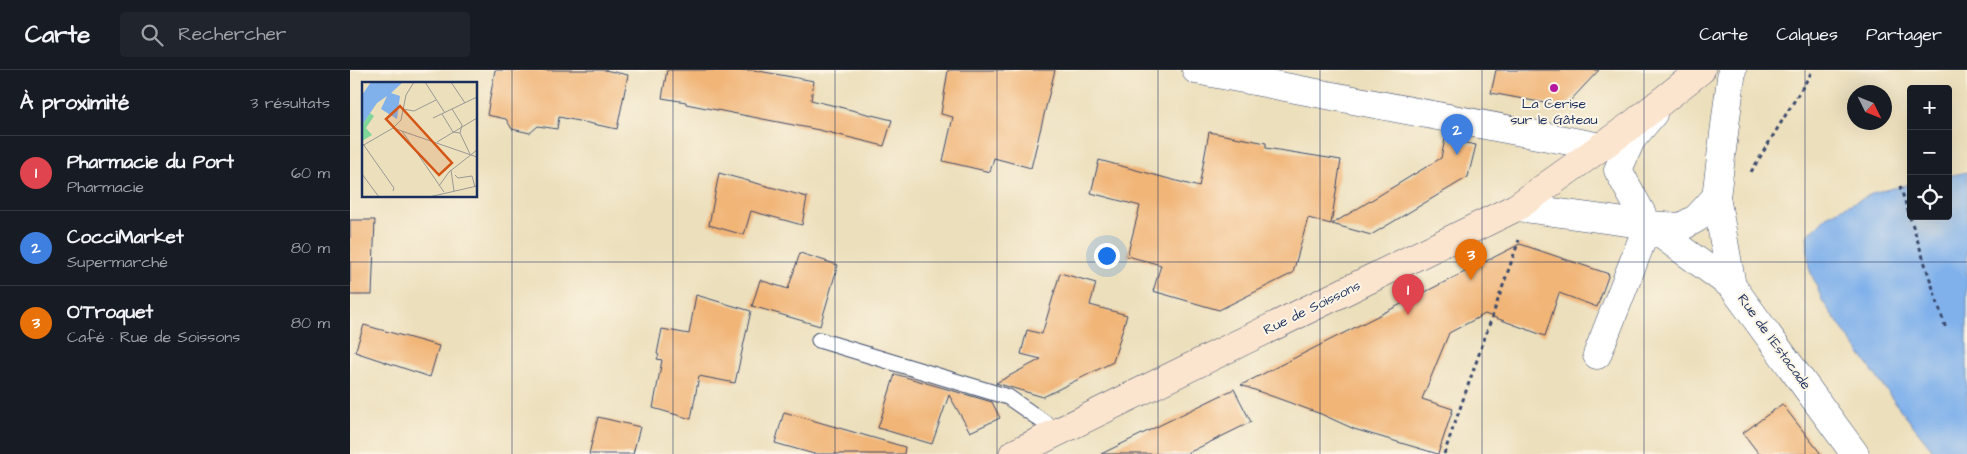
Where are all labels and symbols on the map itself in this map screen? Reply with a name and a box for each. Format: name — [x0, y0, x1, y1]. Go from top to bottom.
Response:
inset map — [362, 82, 478, 198]
marker: La Cerise sur le Gâteau — [1548, 82, 1560, 94]
north arrow — [1847, 85, 1892, 130]
place label: La Cerise sur le Gâteau — [1510, 94, 1598, 130]
pin: 2 — [1441, 114, 1473, 155]
pin: 3 — [1455, 239, 1487, 280]
your location — [1094, 243, 1120, 269]
pin: 1 — [1392, 274, 1424, 315]
street label: Rue de Soissons — [1260, 276, 1364, 340]
street label: Rue de l'Estacade — [1732, 290, 1816, 394]

